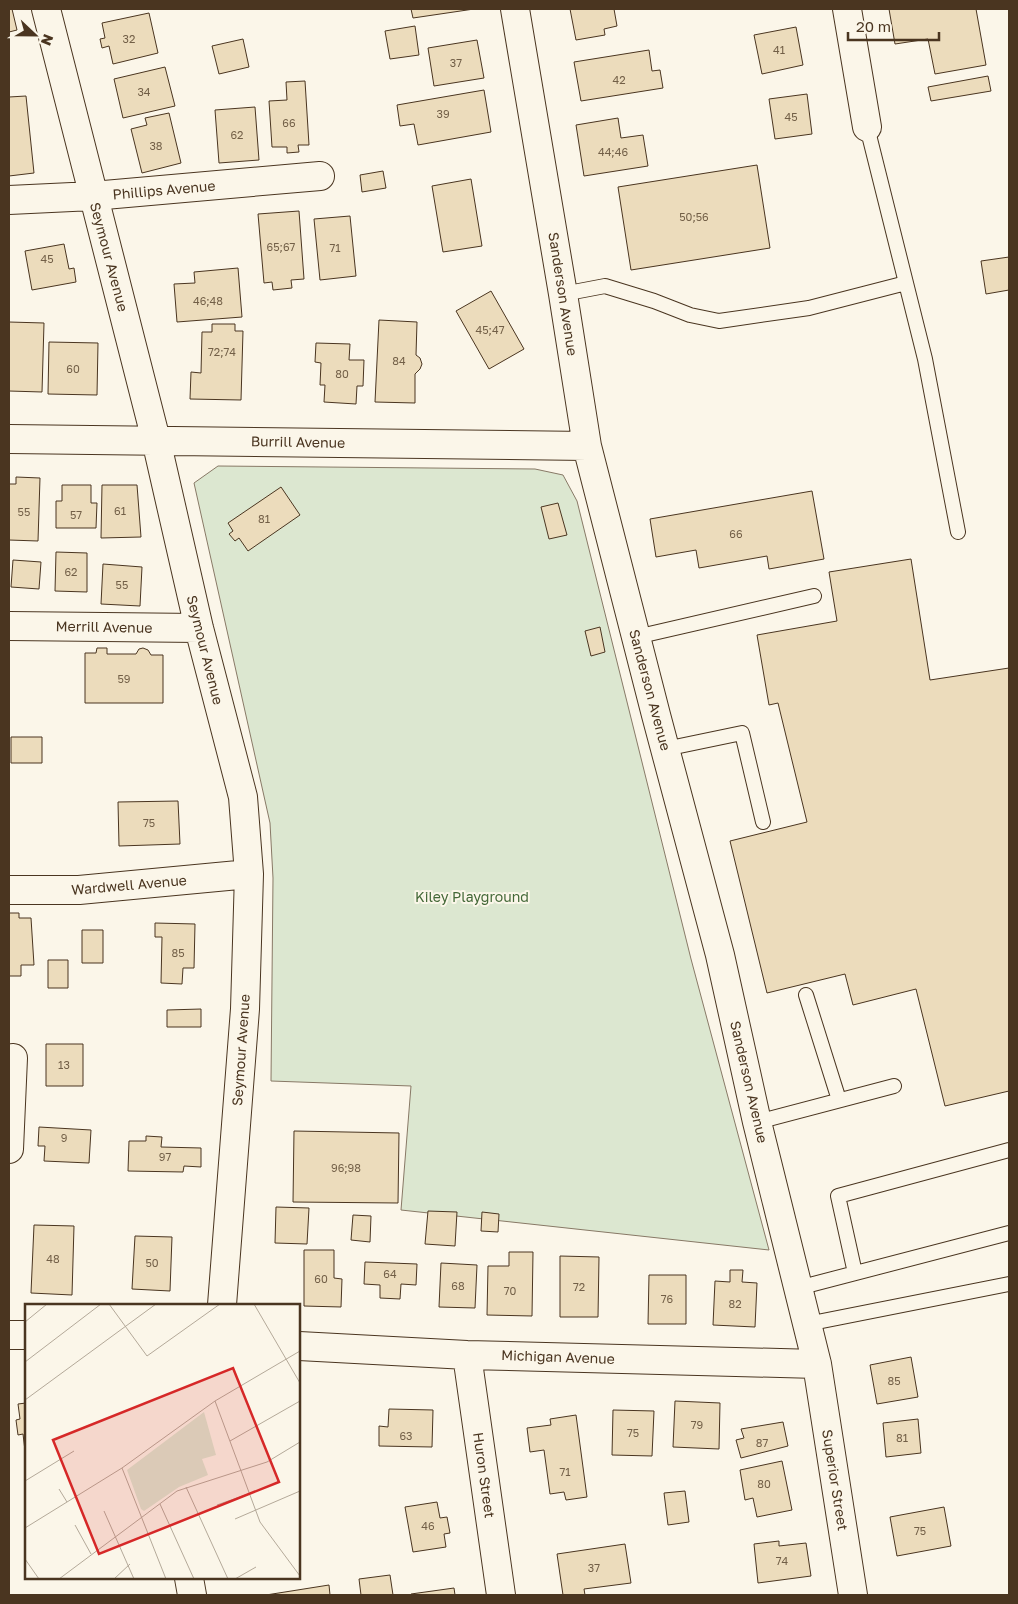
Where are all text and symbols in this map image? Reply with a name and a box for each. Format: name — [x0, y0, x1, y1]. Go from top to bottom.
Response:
north arrow — [10, 10, 60, 60]
scale bar — [848, 10, 939, 42]
text: 20 m — [856, 17, 891, 35]
text: N — [38, 32, 57, 48]
house number: 32 — [123, 32, 135, 45]
house number: 41 — [773, 43, 785, 56]
house number: 37 — [450, 56, 462, 69]
house number: 42 — [612, 73, 626, 86]
house number: 34 — [137, 85, 151, 98]
house number: 39 — [436, 107, 450, 120]
house number: 45 — [784, 110, 798, 123]
house number: 66 — [282, 116, 296, 129]
house number: 62 — [230, 128, 244, 141]
house number: 38 — [149, 139, 163, 152]
house number: 44;46 — [598, 145, 628, 158]
street label: Phillips Avenue — [112, 177, 216, 202]
street label: Seymour Avenue — [87, 200, 132, 313]
house number: 50;56 — [679, 210, 709, 223]
street label: Sanderson Avenue — [545, 231, 582, 357]
house number: 65;67 — [267, 240, 296, 253]
house number: 71 — [329, 241, 341, 254]
house number: 45 — [40, 252, 54, 265]
house number: 46;48 — [193, 294, 223, 307]
house number: 45;47 — [476, 323, 505, 336]
house number: 72;74 — [208, 345, 236, 358]
house number: 84 — [392, 354, 406, 367]
house number: 60 — [66, 362, 80, 375]
house number: 80 — [335, 367, 349, 380]
street label: Burrill Avenue — [251, 432, 345, 451]
house number: 61 — [114, 504, 126, 517]
house number: 55 — [18, 505, 30, 518]
house number: 57 — [70, 508, 82, 521]
house number: 81 — [258, 512, 270, 525]
house number: 66 — [729, 527, 743, 540]
house number: 62 — [64, 565, 78, 578]
house number: 55 — [116, 578, 128, 591]
street label: Seymour Avenue — [184, 593, 227, 706]
street label: Merrill Avenue — [56, 617, 153, 636]
street label: Sanderson Avenue — [626, 627, 675, 752]
house number: 59 — [117, 672, 131, 685]
house number: 75 — [143, 816, 155, 829]
street label: Wardwell Avenue — [70, 871, 187, 898]
park label: Kiley Playground — [415, 888, 529, 905]
house number: 85 — [171, 946, 185, 959]
street label: Seymour Avenue — [228, 993, 253, 1107]
street label: Sanderson Avenue — [727, 1019, 772, 1145]
house number: 13 — [58, 1058, 70, 1071]
house number: 9 — [61, 1131, 67, 1144]
house number: 97 — [159, 1150, 171, 1163]
house number: 96;98 — [331, 1161, 361, 1174]
house number: 48 — [46, 1252, 60, 1265]
house number: 50 — [145, 1256, 159, 1269]
house number: 64 — [383, 1267, 397, 1280]
house number: 60 — [314, 1272, 328, 1285]
house number: 68 — [451, 1279, 465, 1292]
house number: 72 — [573, 1280, 585, 1293]
house number: 70 — [504, 1284, 517, 1297]
house number: 76 — [661, 1292, 674, 1305]
house number: 82 — [728, 1297, 742, 1310]
inset map — [25, 1304, 300, 1579]
street label: Michigan Avenue — [501, 1346, 615, 1367]
house number: 85 — [887, 1374, 901, 1387]
house number: 79 — [691, 1418, 703, 1431]
house number: 75 — [627, 1426, 639, 1439]
street label: Superior Street — [819, 1428, 852, 1532]
house number: 63 — [399, 1429, 413, 1442]
street label: Huron Street — [470, 1431, 499, 1519]
house number: 81 — [896, 1431, 908, 1444]
house number: 87 — [756, 1436, 768, 1449]
house number: 71 — [559, 1465, 571, 1478]
house number: 80 — [757, 1477, 771, 1490]
house number: 46 — [421, 1519, 435, 1532]
house number: 75 — [914, 1524, 926, 1537]
house number: 74 — [776, 1554, 789, 1567]
house number: 37 — [588, 1561, 600, 1574]

